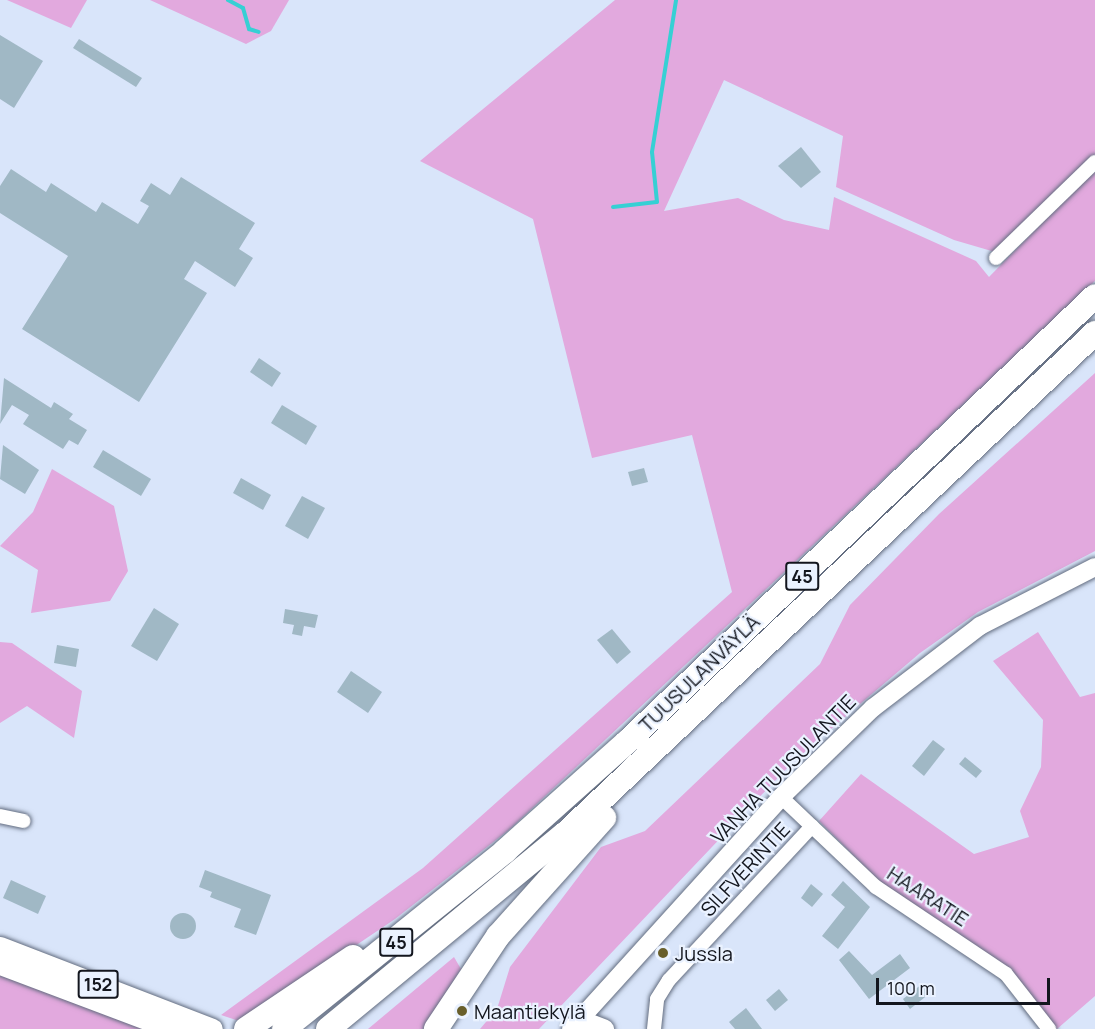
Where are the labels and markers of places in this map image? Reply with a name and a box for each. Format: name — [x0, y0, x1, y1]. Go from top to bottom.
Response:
place label: Jussla — [675, 941, 733, 965]
marker: Jussla — [656, 946, 670, 960]
place label: Maantiekylä — [474, 999, 586, 1023]
marker: Maantiekylä — [455, 1004, 469, 1018]

